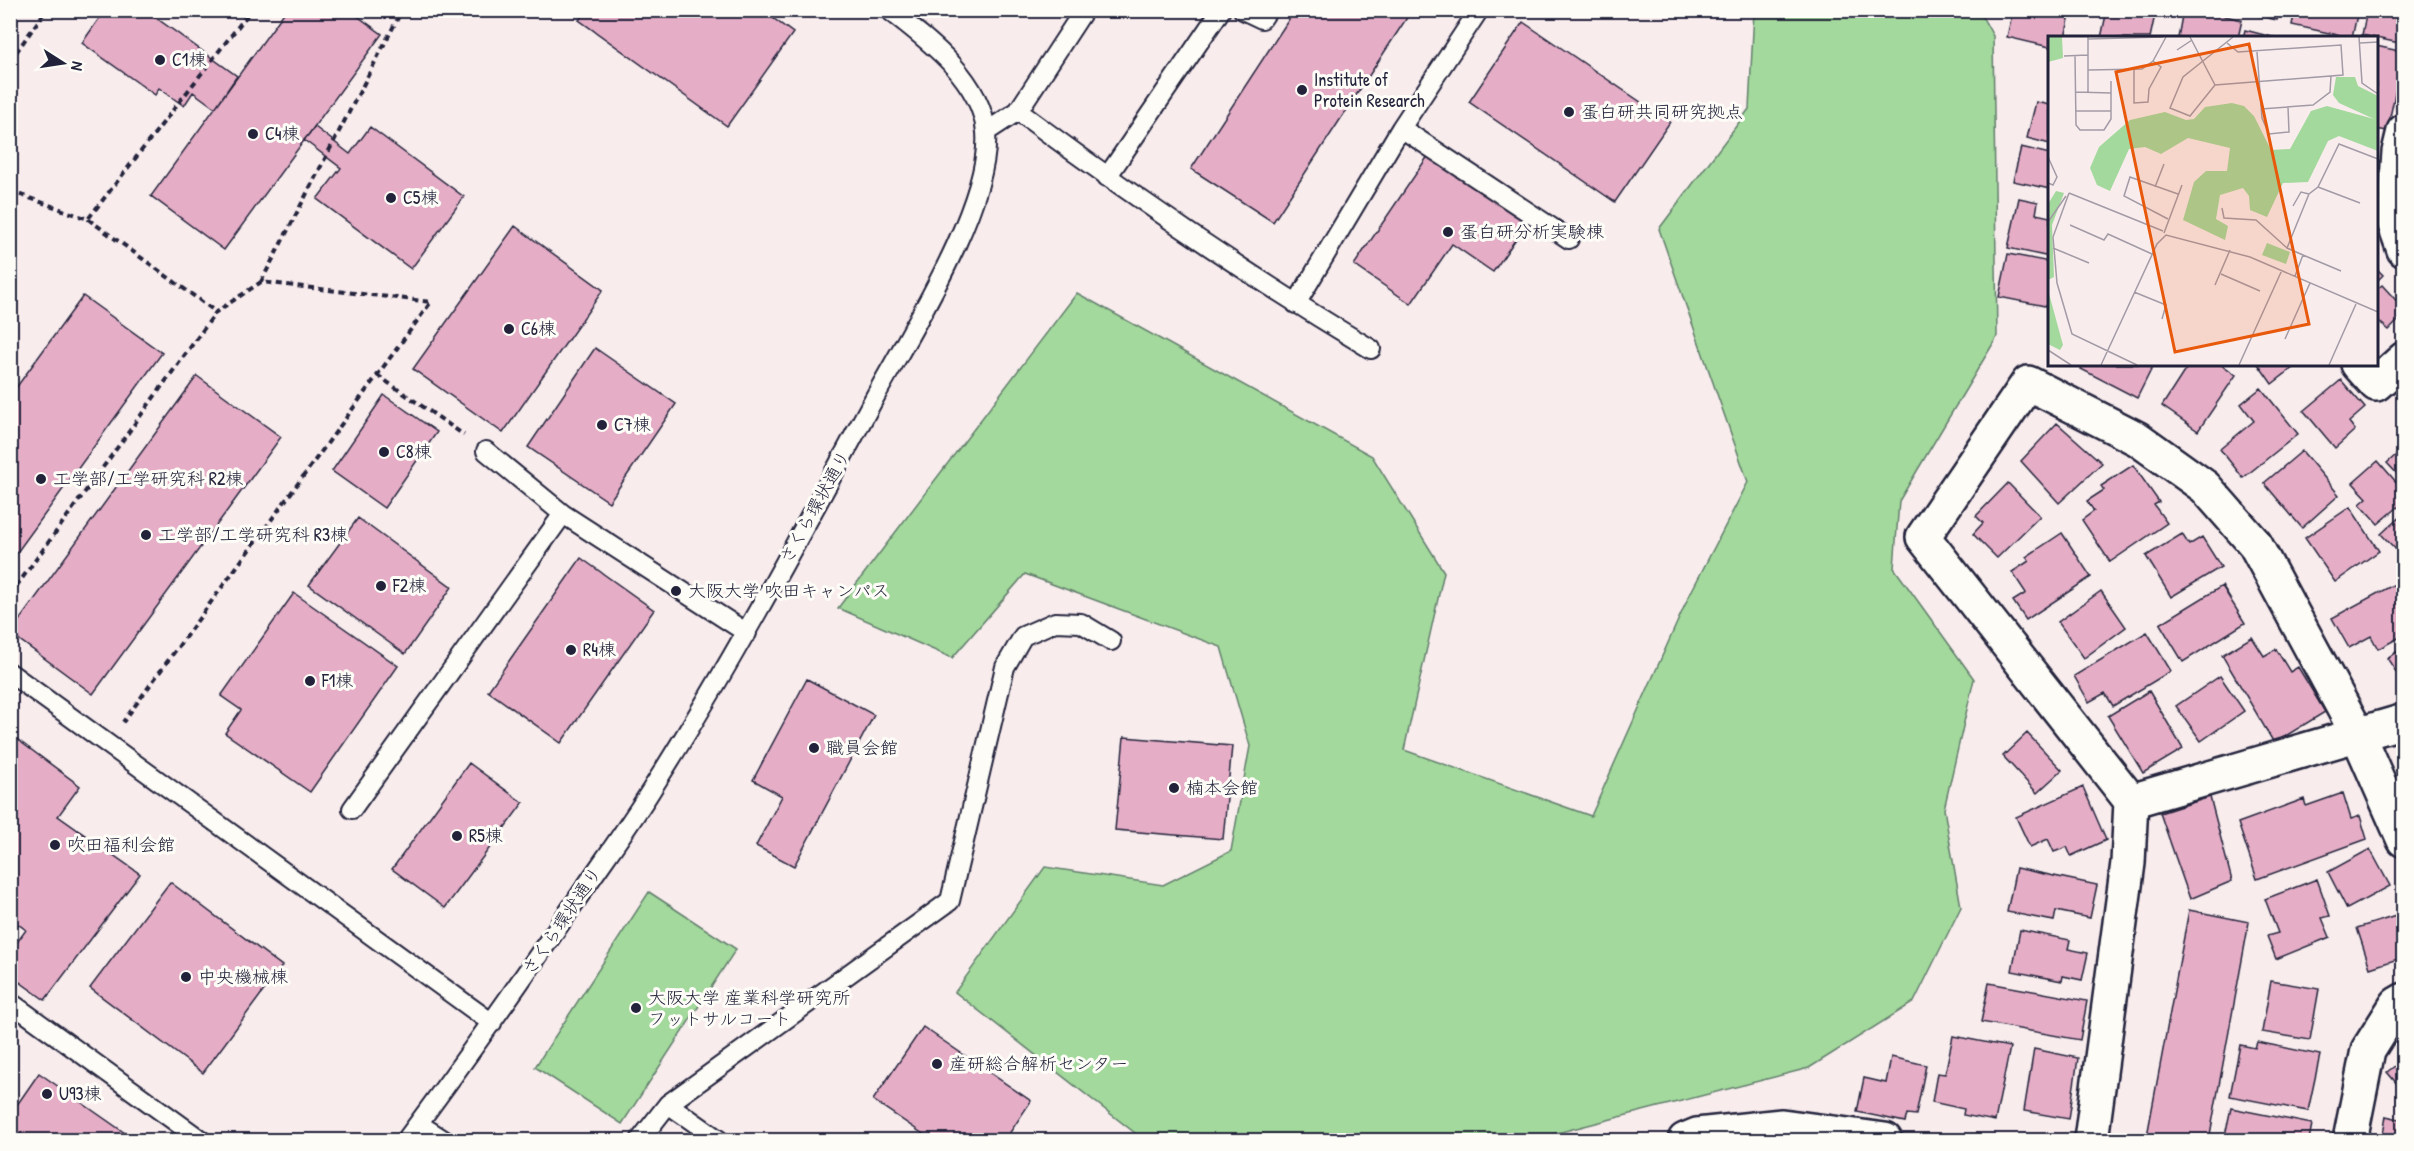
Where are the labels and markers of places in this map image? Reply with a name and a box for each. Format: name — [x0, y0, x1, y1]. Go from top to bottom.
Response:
place label: C1棟 — [172, 47, 206, 72]
marker: C1棟 — [153, 53, 167, 67]
place label: Institute of Protein Research — [1314, 67, 1425, 113]
marker: Institute of Protein Research — [1295, 83, 1309, 97]
place label: 蛋白研共同研究拠点 — [1581, 99, 1743, 124]
marker: 蛋白研共同研究拠点 — [1562, 105, 1576, 119]
place label: C4棟 — [265, 121, 300, 146]
marker: C4棟 — [246, 127, 260, 141]
place label: C5棟 — [403, 185, 438, 210]
marker: C5棟 — [384, 191, 398, 205]
place label: 蛋白研分析実験棟 — [1460, 219, 1604, 244]
marker: 蛋白研分析実験棟 — [1441, 225, 1455, 239]
place label: C6棟 — [521, 316, 556, 341]
marker: C6棟 — [502, 322, 516, 336]
place label: C7棟 — [614, 412, 651, 437]
marker: C7棟 — [595, 418, 609, 432]
place label: C8棟 — [396, 439, 432, 464]
marker: C8棟 — [377, 445, 391, 459]
place label: 工学部/工学研究科 R2棟 — [53, 466, 243, 491]
marker: 工学部/工学研究科 R2棟 — [34, 472, 48, 486]
place label: 工学部/工学研究科 R3棟 — [158, 522, 348, 547]
marker: 工学部/工学研究科 R3棟 — [139, 528, 153, 542]
place label: F2棟 — [392, 573, 426, 598]
place label: 大阪大学 吹田キャンパス — [688, 578, 889, 603]
marker: F2棟 — [374, 579, 388, 593]
marker: 大阪大学 吹田キャンパス — [669, 584, 683, 598]
place label: R4棟 — [583, 637, 616, 662]
marker: R4棟 — [564, 643, 578, 657]
place label: F1棟 — [321, 668, 353, 693]
marker: F1棟 — [303, 674, 317, 688]
place label: 職員会館 — [826, 735, 898, 760]
marker: 職員会館 — [807, 741, 821, 755]
place label: 楠本会館 — [1186, 775, 1258, 800]
marker: 楠本会館 — [1167, 781, 1181, 795]
place label: R5棟 — [469, 823, 503, 848]
marker: R5棟 — [450, 829, 464, 843]
place label: 吹田福利会館 — [67, 832, 175, 857]
marker: 吹田福利会館 — [48, 838, 62, 852]
place label: 中央機械棟 — [198, 964, 288, 989]
marker: 中央機械棟 — [179, 970, 193, 984]
place label: 大阪大学 産業科学研究所 フットサルコート — [648, 985, 850, 1031]
marker: 大阪大学 産業科学研究所 フットサルコート — [629, 1001, 643, 1015]
place label: 産研総合解析センター — [949, 1051, 1128, 1076]
marker: 産研総合解析センター — [930, 1057, 944, 1071]
place label: U93棟 — [59, 1081, 102, 1106]
marker: U93棟 — [40, 1087, 54, 1101]

